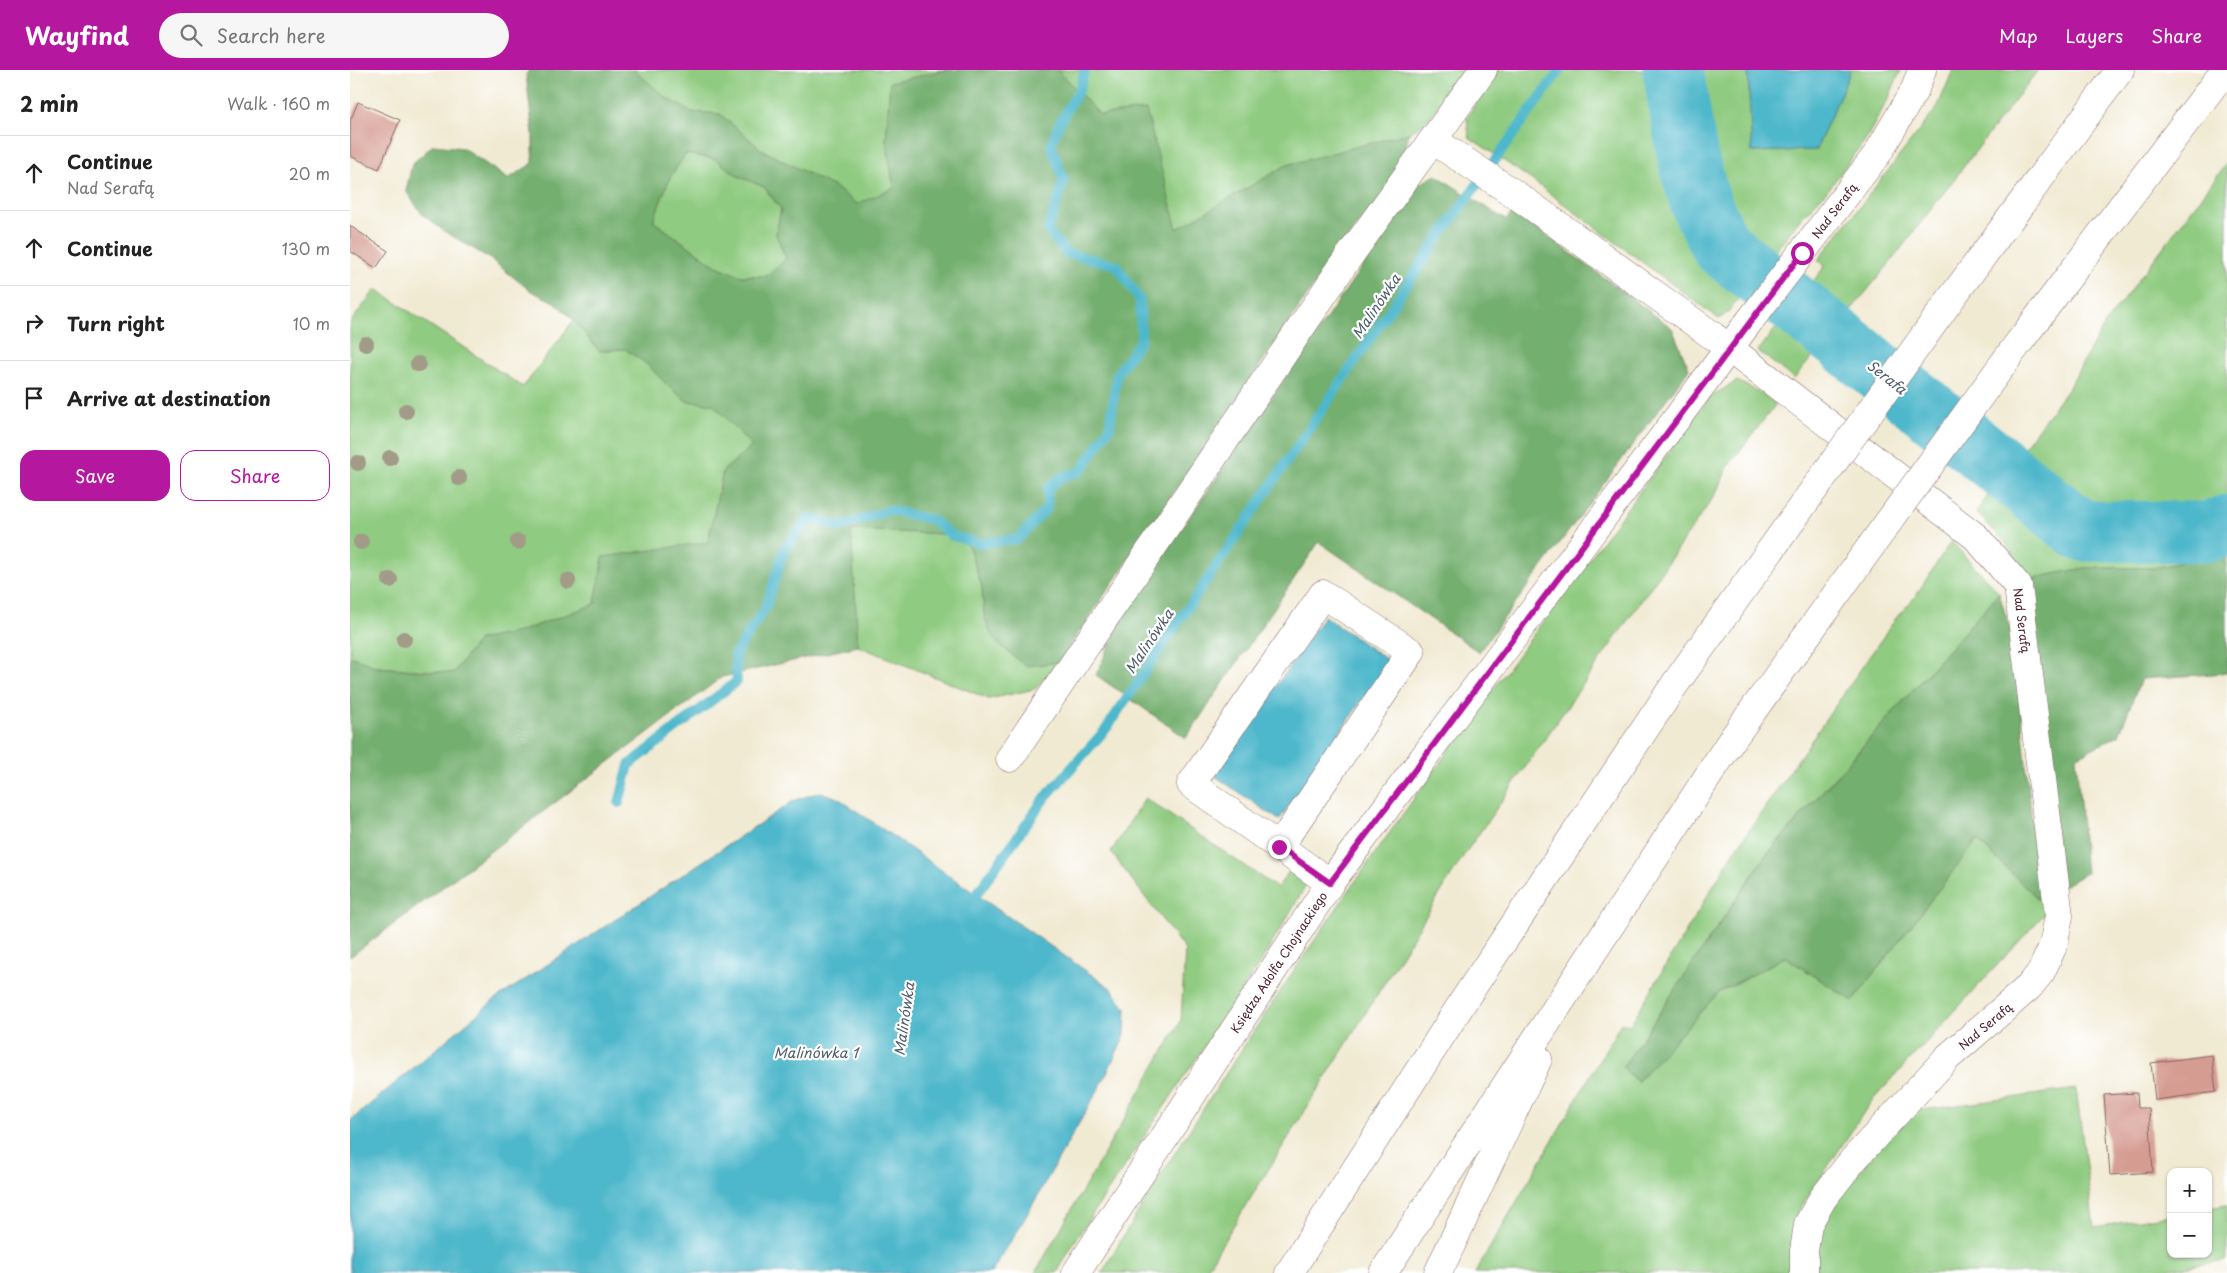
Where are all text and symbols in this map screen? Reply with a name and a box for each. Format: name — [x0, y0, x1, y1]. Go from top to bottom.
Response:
search box — [159, 13, 509, 58]
text: Wayfind — [25, 17, 129, 53]
icon: search — [177, 21, 205, 49]
text: Search here — [217, 21, 325, 49]
text: Map — [1999, 22, 2038, 49]
text: Layers — [2066, 22, 2123, 49]
text: Share — [2151, 22, 2202, 49]
text: 2 min — [20, 87, 79, 119]
text: Walk · 160 m — [227, 91, 330, 115]
text: Continue — [67, 147, 153, 175]
icon: ahead — [20, 159, 48, 187]
text: 20 m — [289, 161, 330, 185]
text: Nad Serafą — [67, 175, 154, 199]
street label: Nad Serafą — [1807, 178, 1861, 242]
icon: ahead — [20, 234, 48, 262]
text: Continue — [67, 234, 153, 262]
text: 130 m — [282, 236, 330, 260]
route start — [1791, 242, 1814, 265]
water label: Malinówka — [1347, 268, 1406, 342]
icon: right — [20, 309, 48, 337]
text: Turn right — [67, 309, 165, 337]
text: 10 m — [293, 311, 330, 335]
water label: Serafa — [1863, 355, 1912, 400]
icon: arrive — [20, 384, 48, 412]
text: Arrive at destination — [67, 384, 271, 412]
button: Save — [20, 450, 170, 501]
button: Share — [180, 450, 330, 501]
street label: Nad Serafą — [2009, 587, 2035, 654]
water label: Malinówka — [1120, 603, 1179, 677]
route end — [1268, 836, 1291, 859]
street label: Księdza Adolfa Chojnackiego — [1226, 888, 1331, 1036]
water label: Malinówka — [888, 980, 920, 1057]
street label: Nad Serafą — [1954, 998, 2016, 1054]
water label: Malinówka 1 — [774, 1042, 861, 1063]
map controls — [2167, 1168, 2212, 1258]
button: + — [2167, 1168, 2212, 1213]
button: − — [2167, 1213, 2212, 1258]

